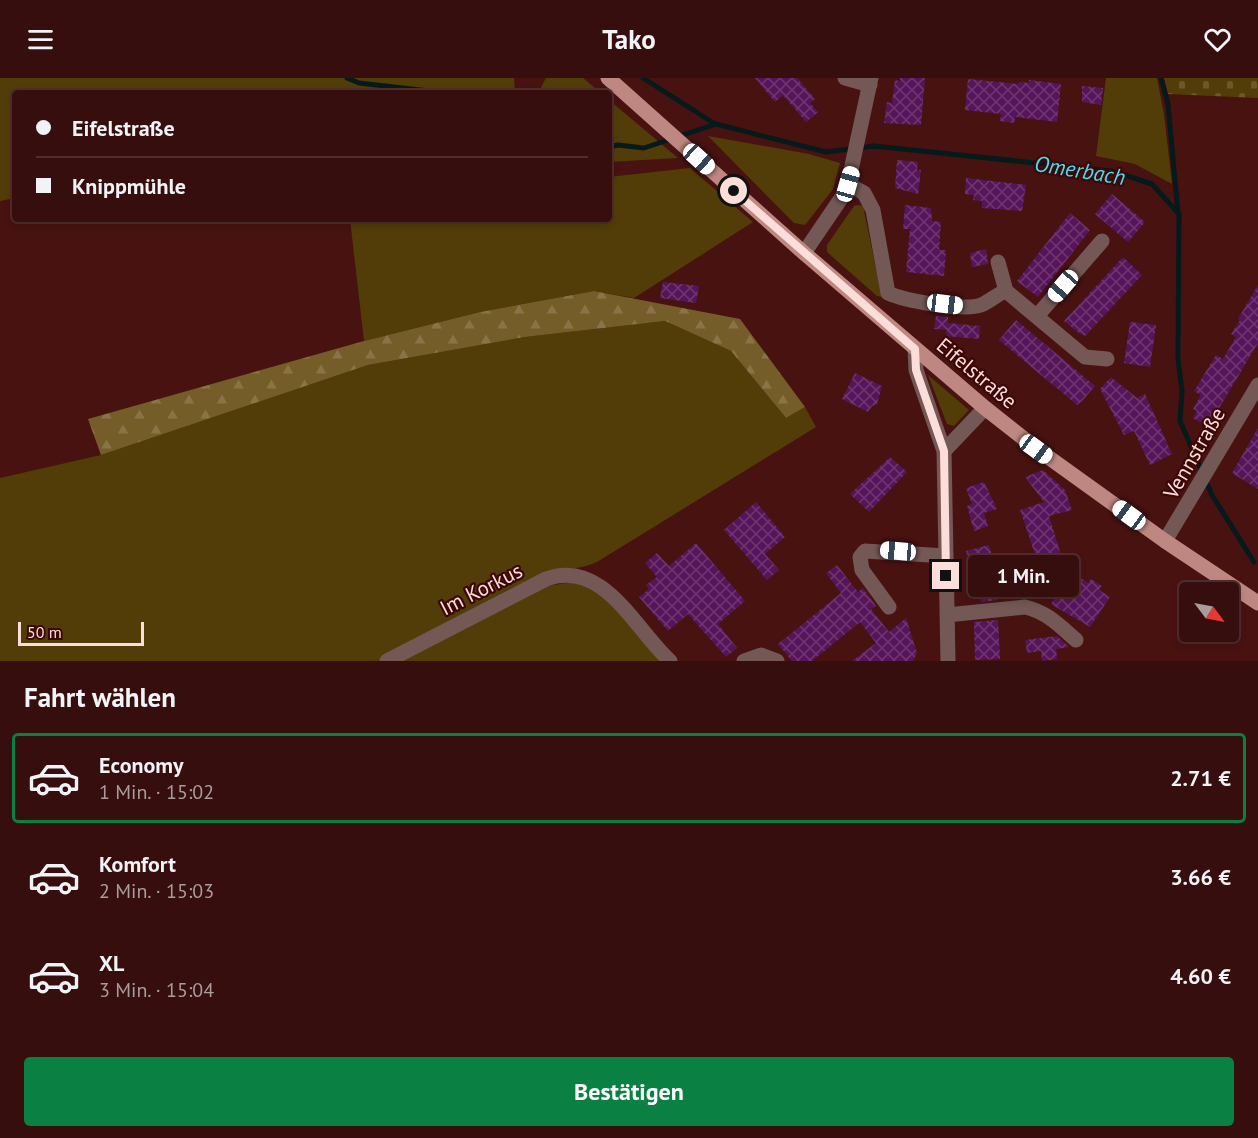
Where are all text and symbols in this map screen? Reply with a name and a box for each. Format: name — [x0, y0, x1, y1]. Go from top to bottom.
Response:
text: Tako — [602, 22, 656, 56]
icon: menu — [24, 23, 57, 56]
icon: heart — [1201, 23, 1234, 56]
text: Eifelstraße — [72, 114, 175, 142]
car — [680, 140, 718, 178]
water label: Omerbach — [1033, 149, 1127, 191]
car — [834, 164, 862, 204]
text: Knippmühle — [72, 172, 186, 200]
route start — [720, 177, 747, 204]
car — [1044, 267, 1082, 305]
car — [926, 293, 964, 315]
street label: Eifelstraße — [931, 332, 1023, 414]
street label: Vennstraße — [1157, 403, 1231, 504]
car — [1016, 431, 1056, 467]
car — [1109, 497, 1149, 533]
car — [879, 540, 917, 562]
callout: 1 Min. — [967, 555, 1078, 597]
street label: Im Korkus — [435, 557, 527, 621]
route end — [932, 562, 959, 589]
text: 1 Min. — [997, 563, 1050, 589]
north arrow — [1179, 582, 1239, 642]
map controls — [1179, 582, 1239, 642]
scale bar — [18, 619, 144, 646]
text: 50 m — [27, 622, 62, 642]
text: Fahrt wählen — [24, 680, 176, 714]
icon: car — [27, 751, 81, 805]
text: Economy — [99, 751, 183, 779]
text: 2.71 € — [1170, 764, 1231, 792]
text: 1 Min. · 15:02 — [99, 779, 214, 805]
icon: car — [27, 850, 81, 904]
text: Komfort — [99, 850, 176, 878]
text: 3.66 € — [1170, 863, 1231, 891]
text: 2 Min. · 15:03 — [99, 878, 214, 904]
icon: car — [27, 949, 81, 1003]
text: XL — [99, 949, 124, 977]
text: 4.60 € — [1170, 962, 1231, 990]
text: 3 Min. · 15:04 — [99, 977, 214, 1003]
button: Bestätigen — [24, 1057, 1234, 1126]

